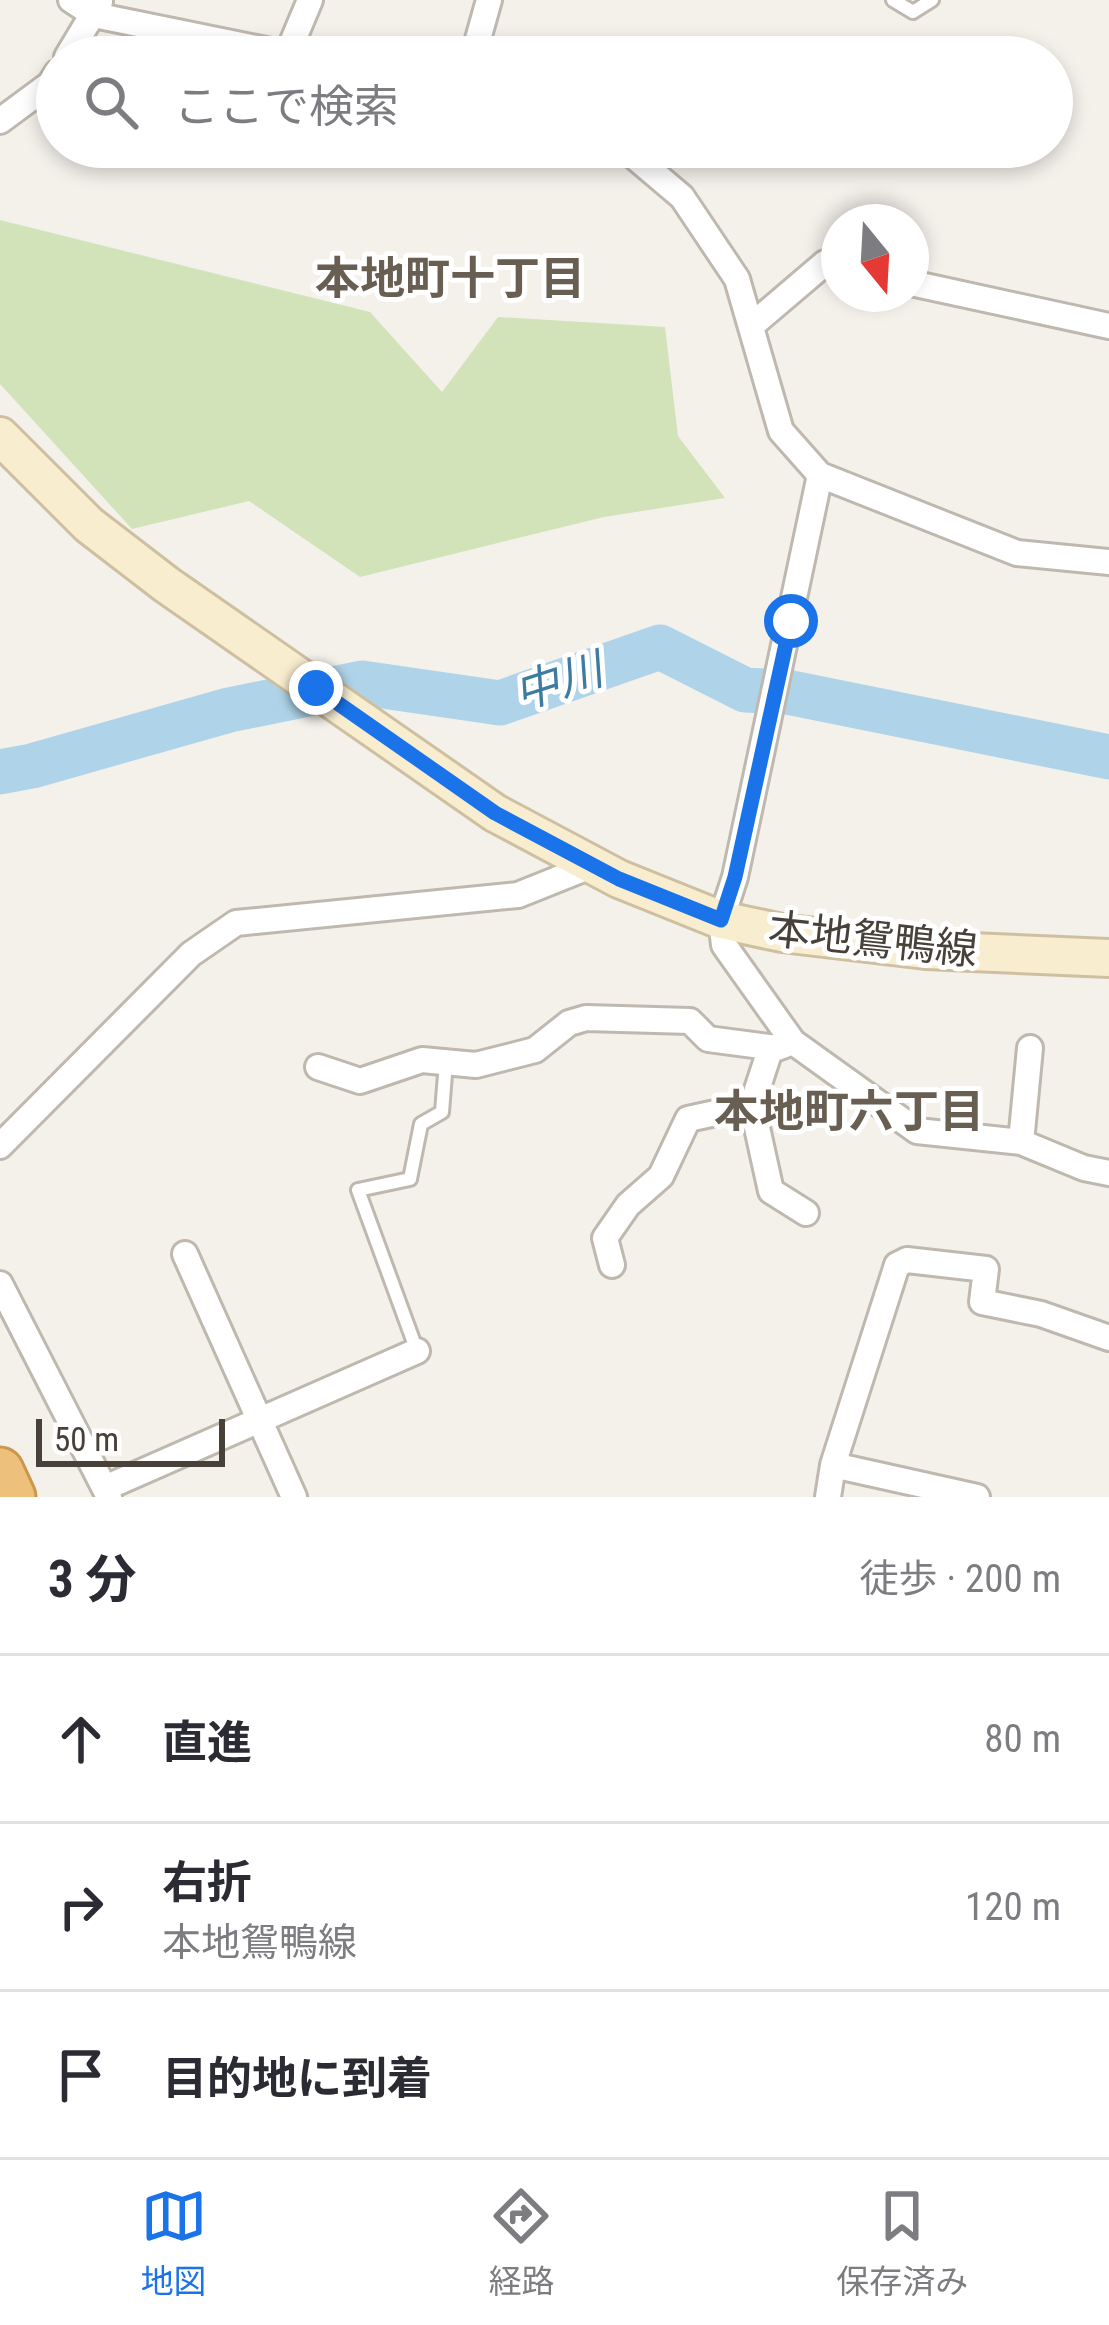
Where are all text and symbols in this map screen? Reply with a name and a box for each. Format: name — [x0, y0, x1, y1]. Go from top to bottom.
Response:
search box — [36, 36, 1073, 168]
icon: search — [78, 69, 144, 135]
text: ここで検索 — [174, 80, 399, 133]
north arrow — [821, 204, 929, 312]
district label: 本地町十丁目 — [315, 252, 585, 305]
route start — [764, 594, 818, 648]
water label: 中川 — [507, 641, 613, 721]
route end — [289, 661, 343, 715]
street label: 本地鴛鴨線 — [766, 904, 980, 975]
district label: 本地町六丁目 — [714, 1085, 984, 1138]
scale bar — [36, 1413, 225, 1466]
text: 50 m — [54, 1420, 119, 1459]
text: 3 分 — [48, 1550, 137, 1609]
text: 徒歩 · 200 m — [860, 1556, 1061, 1602]
icon: ahead — [48, 1706, 114, 1772]
text: 直進 — [162, 1716, 252, 1769]
text: 80 m — [984, 1716, 1061, 1762]
text: 右折 — [162, 1856, 252, 1909]
icon: right — [48, 1874, 114, 1940]
text: 120 m — [965, 1884, 1061, 1930]
text: 本地鴛鴨線 — [162, 1920, 357, 1966]
icon: arrive — [48, 2042, 114, 2108]
text: 目的地に到着 — [162, 2052, 432, 2105]
tab: 地図 — [141, 2183, 207, 2303]
tab: 経路 — [488, 2183, 554, 2303]
tab: 保存済み — [836, 2183, 968, 2303]

